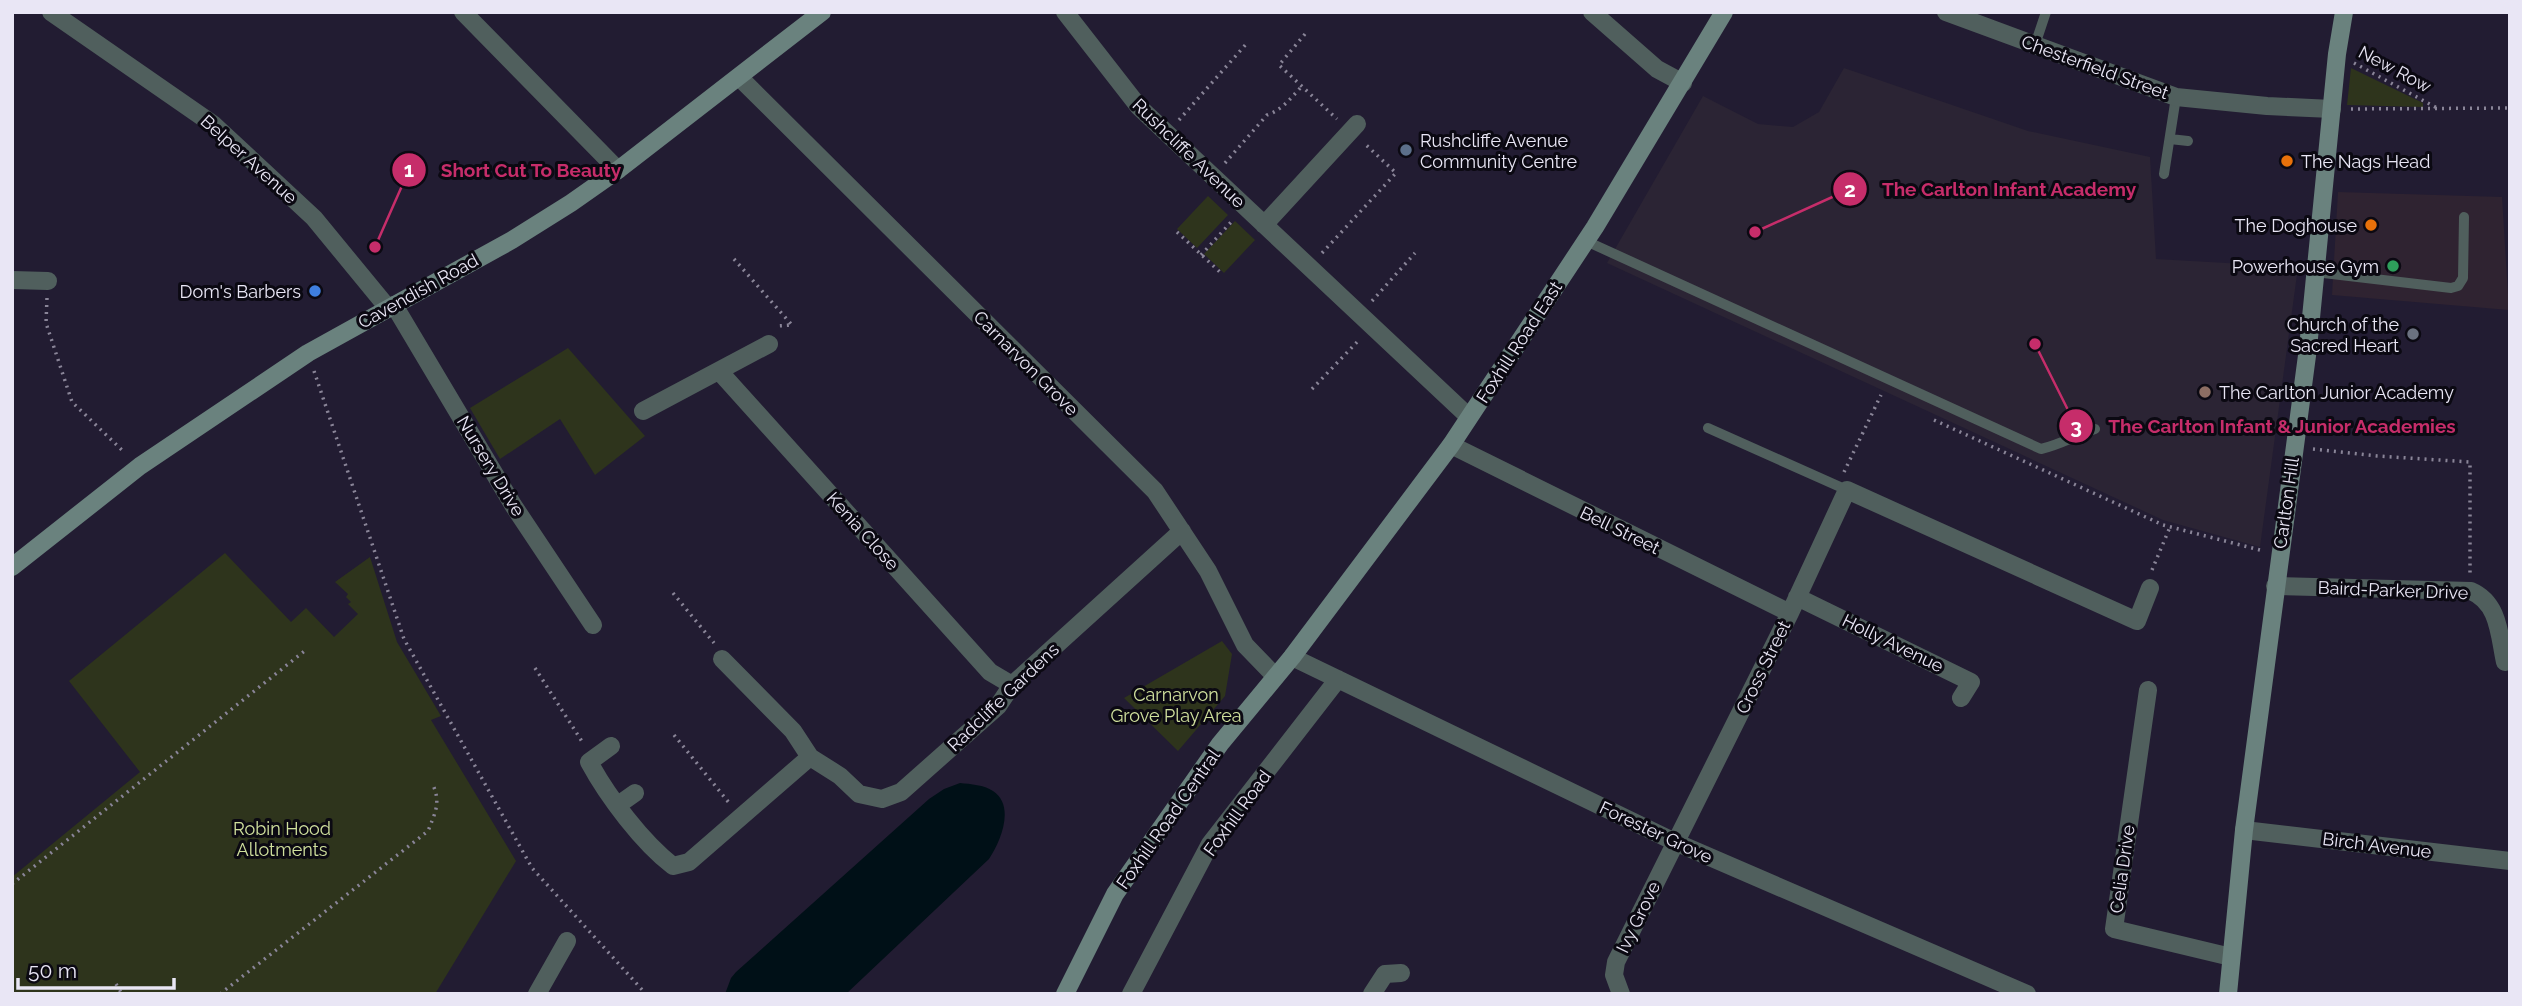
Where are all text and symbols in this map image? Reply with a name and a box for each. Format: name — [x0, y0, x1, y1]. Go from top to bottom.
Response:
street label: Chesterfield Street — [2019, 31, 2171, 103]
street label: New Row — [2355, 41, 2435, 97]
street label: Rushcliffe Avenue — [1128, 94, 1250, 212]
street label: Belper Avenue — [197, 110, 302, 208]
place label: Rushcliffe Avenue Community Centre — [1420, 130, 1578, 172]
marker: Rushcliffe Avenue Community Centre — [1398, 142, 1414, 158]
callout: Short Cut To Beauty — [391, 150, 635, 190]
place label: The Nags Head — [2301, 151, 2430, 172]
marker: The Nags Head — [2279, 153, 2295, 169]
text: 1 — [404, 157, 414, 182]
text: Short Cut To Beauty — [441, 159, 622, 181]
callout: The Carlton Infant Academy — [1833, 169, 2151, 209]
text: 2 — [1844, 177, 1856, 202]
text: The Carlton Infant Academy — [1882, 178, 2137, 200]
place label: The Doghouse — [2235, 215, 2357, 236]
marker: The Doghouse — [2363, 217, 2379, 233]
street label: Cavendish Road — [354, 249, 482, 333]
place label: Powerhouse Gym — [2232, 256, 2379, 277]
marker: Powerhouse Gym — [2385, 258, 2401, 274]
street label: Foxhill Road East — [1472, 277, 1566, 407]
place label: Dom's Barbers — [180, 281, 301, 302]
marker: Dom's Barbers — [307, 283, 323, 299]
street label: Carnarvon Grove — [969, 306, 1083, 420]
place label: Church of the Sacred Heart — [2287, 314, 2399, 356]
marker: Church of the Sacred Heart — [2405, 326, 2421, 342]
place label: The Carlton Junior Academy — [2219, 382, 2454, 403]
marker: The Carlton Junior Academy — [2197, 384, 2213, 400]
callout: The Carlton Infant & Junior Academies — [2058, 406, 2470, 446]
street label: Nursery Drive — [453, 412, 529, 520]
text: 3 — [2070, 414, 2082, 439]
text: The Carlton Infant & Junior Academies — [2108, 415, 2456, 437]
street label: Carlton Hill — [2269, 456, 2303, 550]
street label: Kenia Close — [823, 488, 904, 575]
street label: Bell Street — [1577, 502, 1663, 558]
street label: Baird-Parker Drive — [2317, 577, 2469, 603]
street label: Holly Avenue — [1839, 609, 1947, 677]
street label: Cross Street — [1731, 617, 1795, 717]
street label: Radcliffe Gardens — [943, 638, 1063, 755]
park label: Carnarvon Grove Play Area — [1110, 684, 1242, 726]
street label: Foxhill Road Central — [1112, 745, 1224, 893]
street label: Foxhill Road — [1199, 766, 1275, 860]
street label: Forester Grove — [1596, 797, 1716, 867]
park label: Robin Hood Allotments — [233, 818, 331, 860]
street label: Celia Drive — [2105, 823, 2139, 915]
street label: Birch Avenue — [2321, 828, 2433, 862]
street label: Ivy Grove — [1612, 877, 1665, 956]
scale bar — [18, 946, 173, 990]
text: 50 m — [28, 958, 77, 983]

